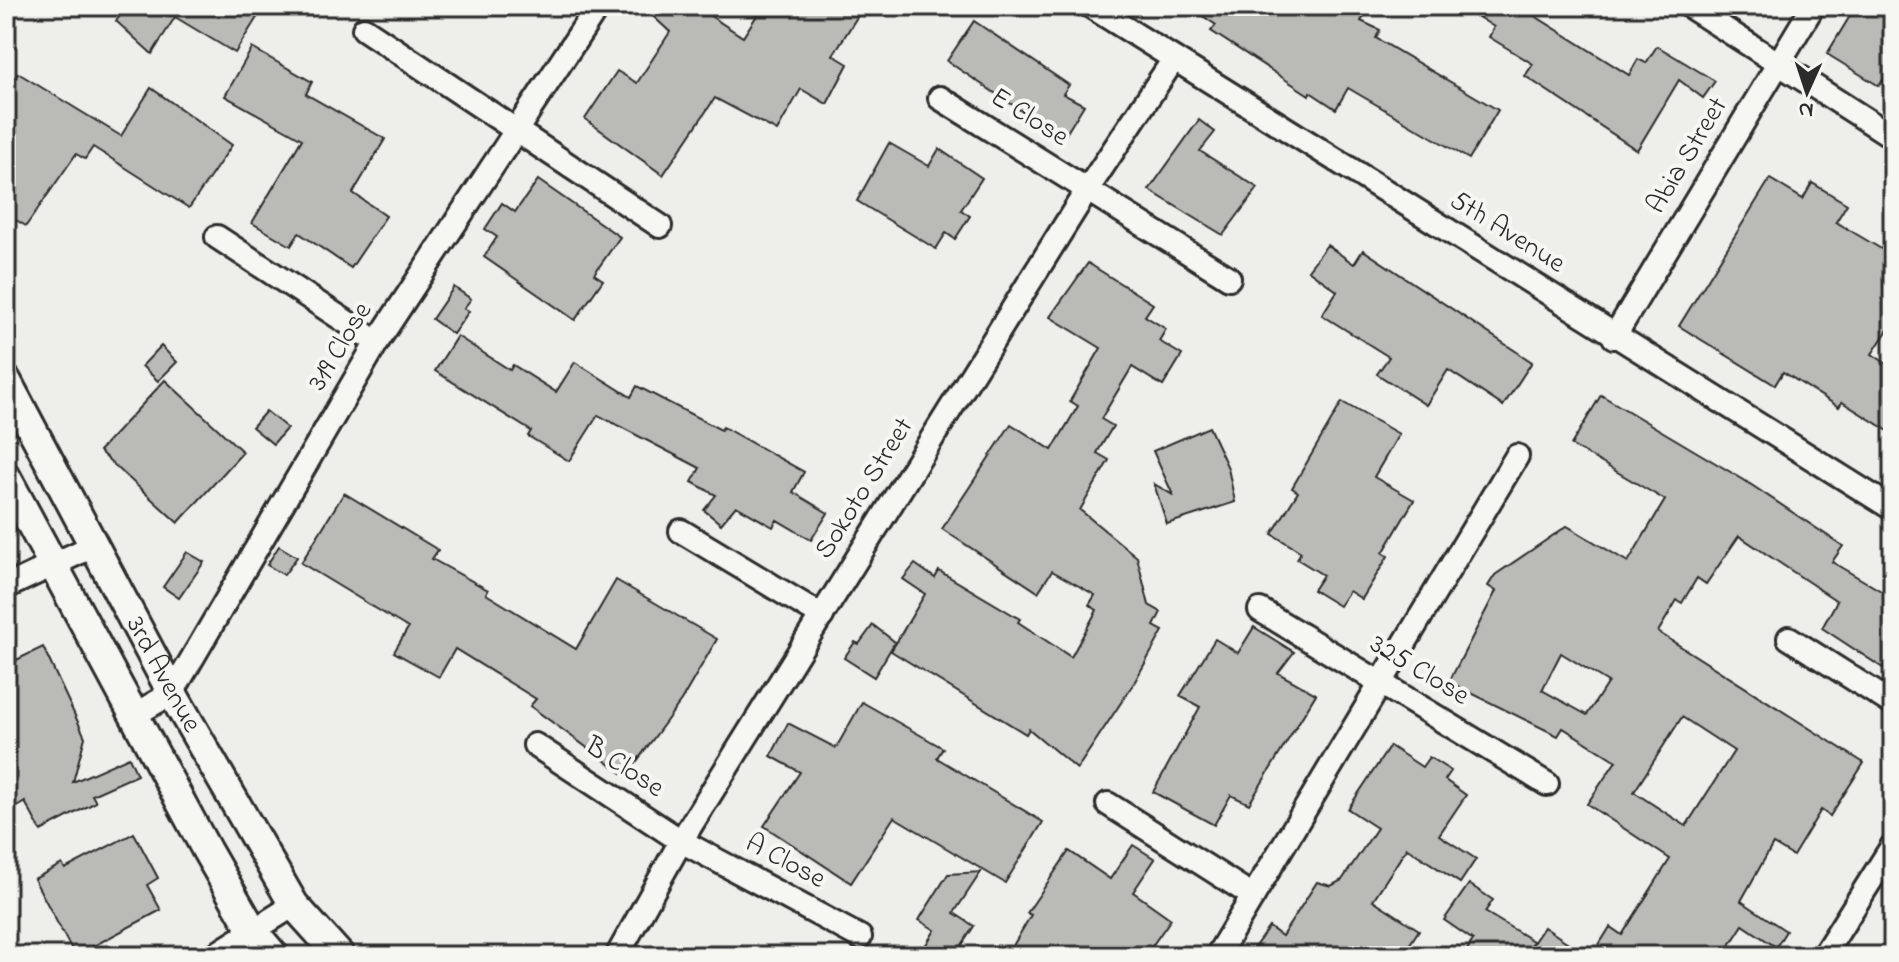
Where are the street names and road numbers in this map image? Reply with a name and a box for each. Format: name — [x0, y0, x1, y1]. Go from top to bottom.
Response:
street label: E Close — [982, 78, 1076, 158]
street label: Abia Street — [1637, 90, 1739, 222]
street label: 5th Avenue — [1441, 181, 1573, 285]
street label: 319 Close — [298, 294, 384, 399]
street label: Sokoto Street — [805, 410, 925, 568]
street label: 3rd Avenue — [115, 609, 211, 741]
street label: 325 Close — [1361, 625, 1477, 717]
street label: B Close — [575, 726, 672, 809]
street label: A Close — [738, 824, 833, 900]

